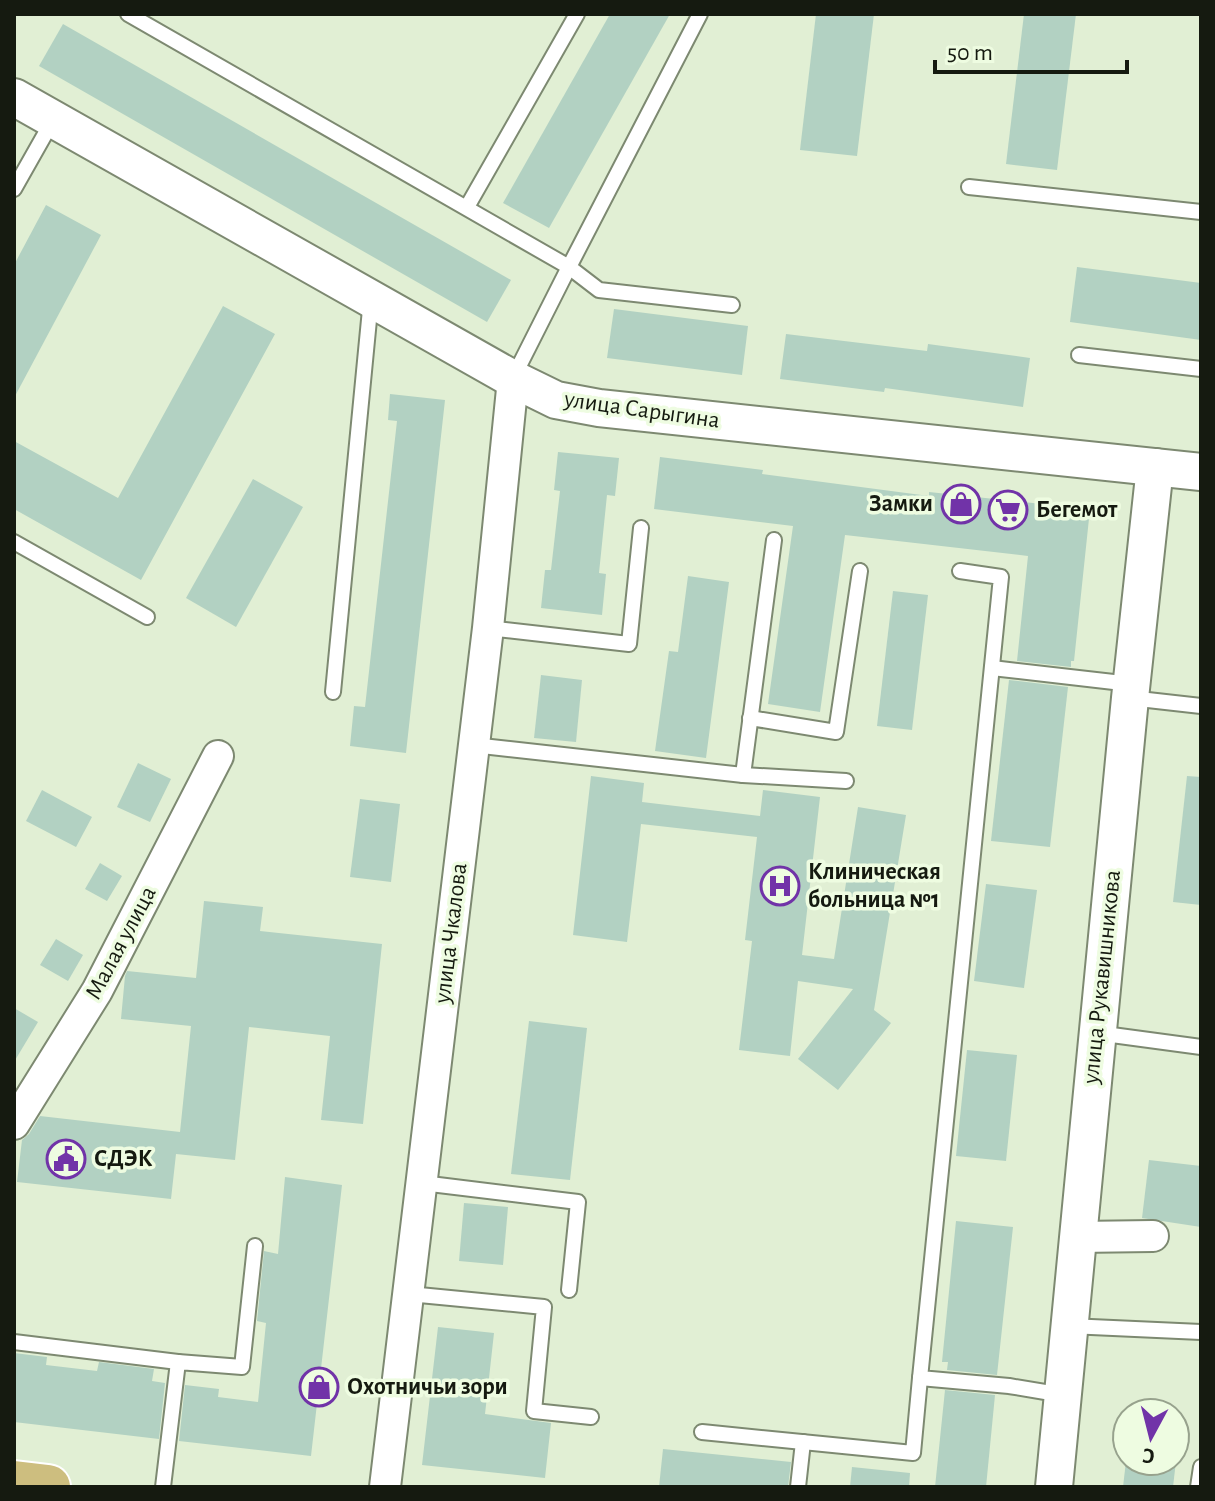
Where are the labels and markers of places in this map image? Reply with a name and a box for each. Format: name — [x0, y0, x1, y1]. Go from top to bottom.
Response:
shop icon: Замки — [940, 483, 982, 525]
supermarket icon: Бегемот — [987, 489, 1029, 531]
place label: Замки — [869, 492, 933, 516]
place label: Бегемот — [1036, 498, 1118, 522]
place label: Клиническая больница №1 — [808, 860, 941, 912]
hospital icon: Клиническая больница №1 — [759, 865, 801, 907]
public building icon: СДЭК — [45, 1138, 87, 1180]
place label: СДЭК — [94, 1147, 153, 1171]
shop icon: Охотничьи зори — [298, 1366, 340, 1408]
place label: Охотничьи зори — [347, 1375, 508, 1399]

